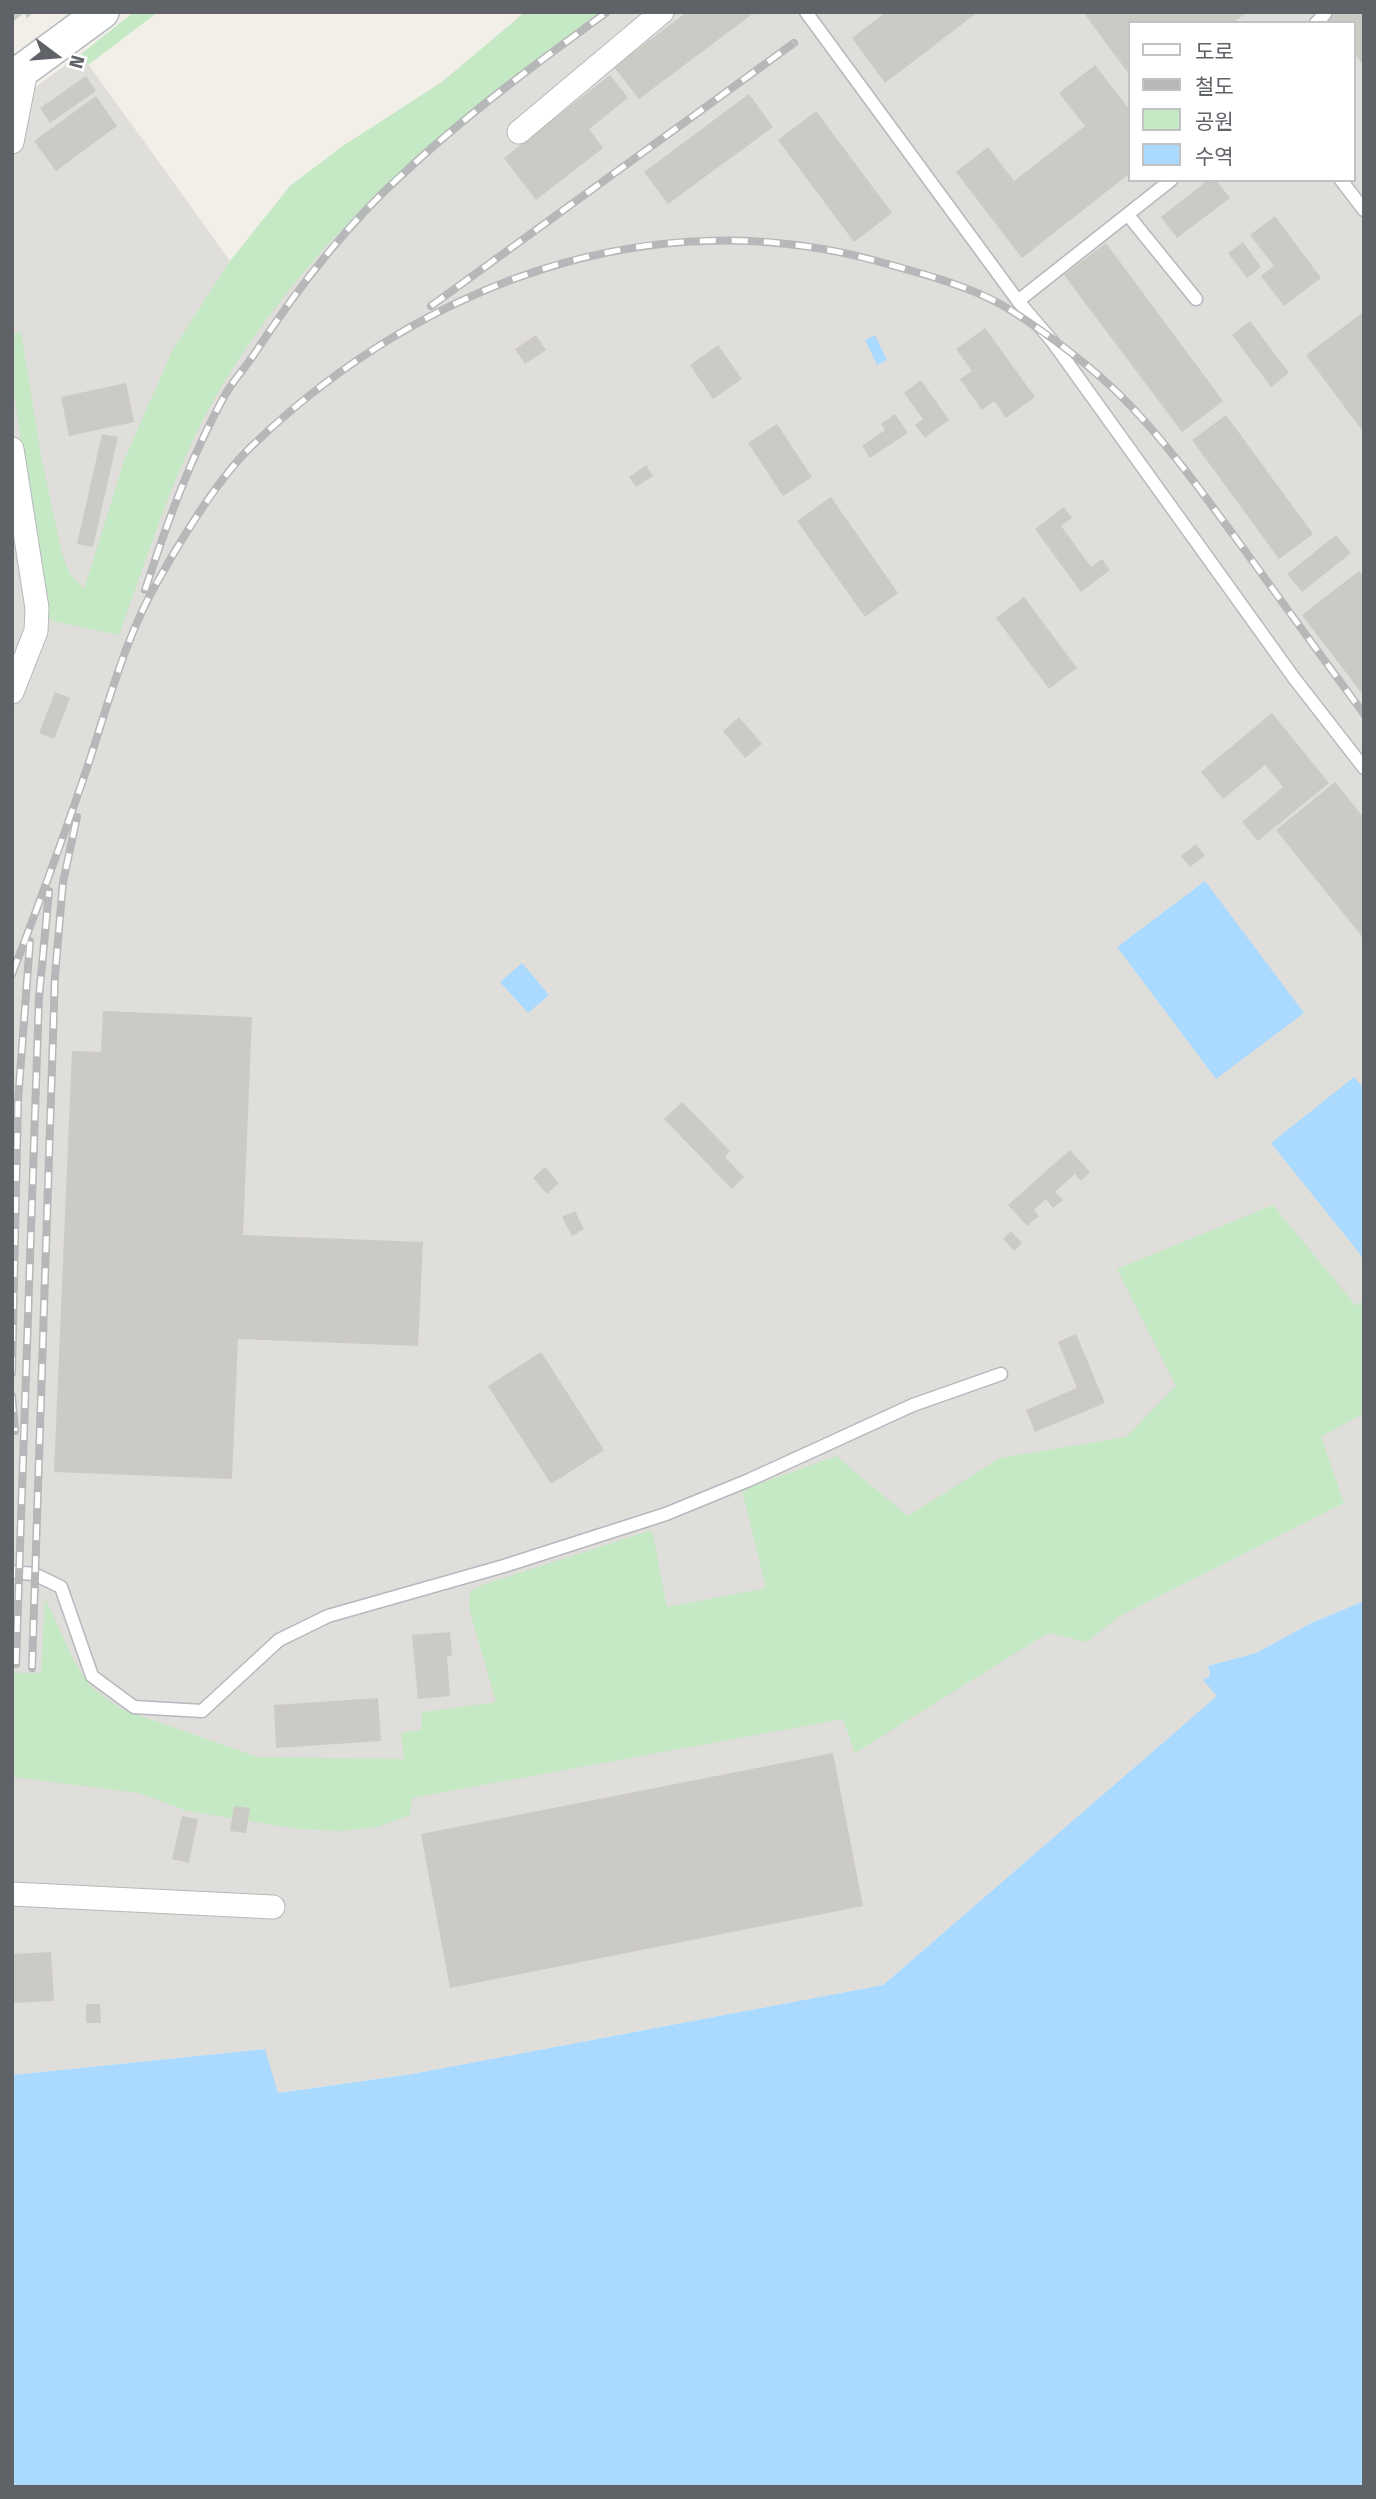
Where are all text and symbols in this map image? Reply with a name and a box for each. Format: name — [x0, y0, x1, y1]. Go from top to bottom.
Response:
north arrow — [21, 21, 91, 91]
legend — [1128, 21, 1355, 182]
text: 도로 — [1195, 39, 1234, 65]
text: N — [64, 53, 89, 71]
text: 철도 — [1195, 74, 1234, 100]
text: 공원 — [1195, 109, 1234, 135]
text: 수역 — [1195, 144, 1234, 170]

